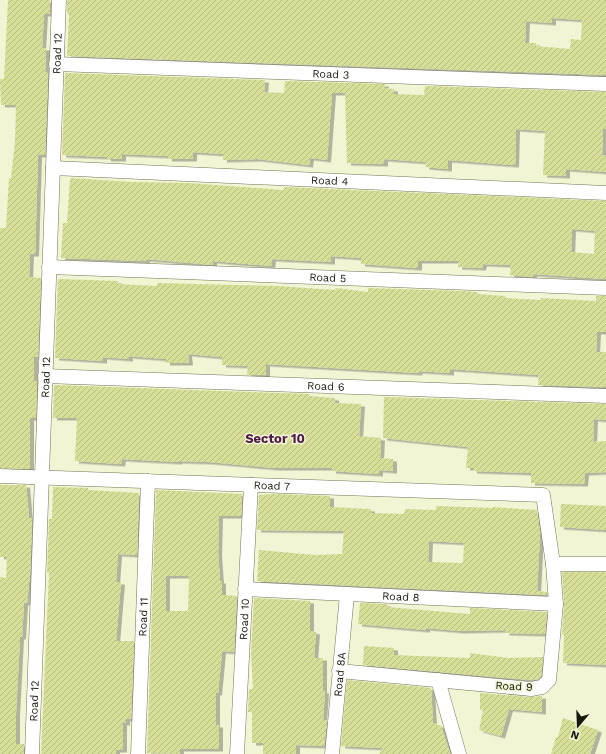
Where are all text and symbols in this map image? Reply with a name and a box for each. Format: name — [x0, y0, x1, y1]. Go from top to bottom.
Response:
street label: Road 12 — [50, 33, 65, 74]
street label: Road 3 — [312, 67, 350, 82]
street label: Road 4 — [311, 174, 349, 188]
street label: Road 5 — [309, 271, 347, 285]
street label: Road 12 — [39, 356, 53, 398]
street label: Road 6 — [307, 379, 345, 394]
district label: Sector 10 — [245, 431, 305, 446]
street label: Road 7 — [253, 479, 290, 493]
street label: Road 8 — [382, 590, 420, 604]
street label: Road 11 — [136, 597, 151, 637]
street label: Road 10 — [237, 598, 252, 640]
street label: Road 8A — [331, 652, 349, 697]
street label: Road 9 — [495, 679, 533, 694]
street label: Road 12 — [27, 680, 42, 722]
north arrow — [558, 706, 598, 746]
text: N — [569, 728, 581, 742]

